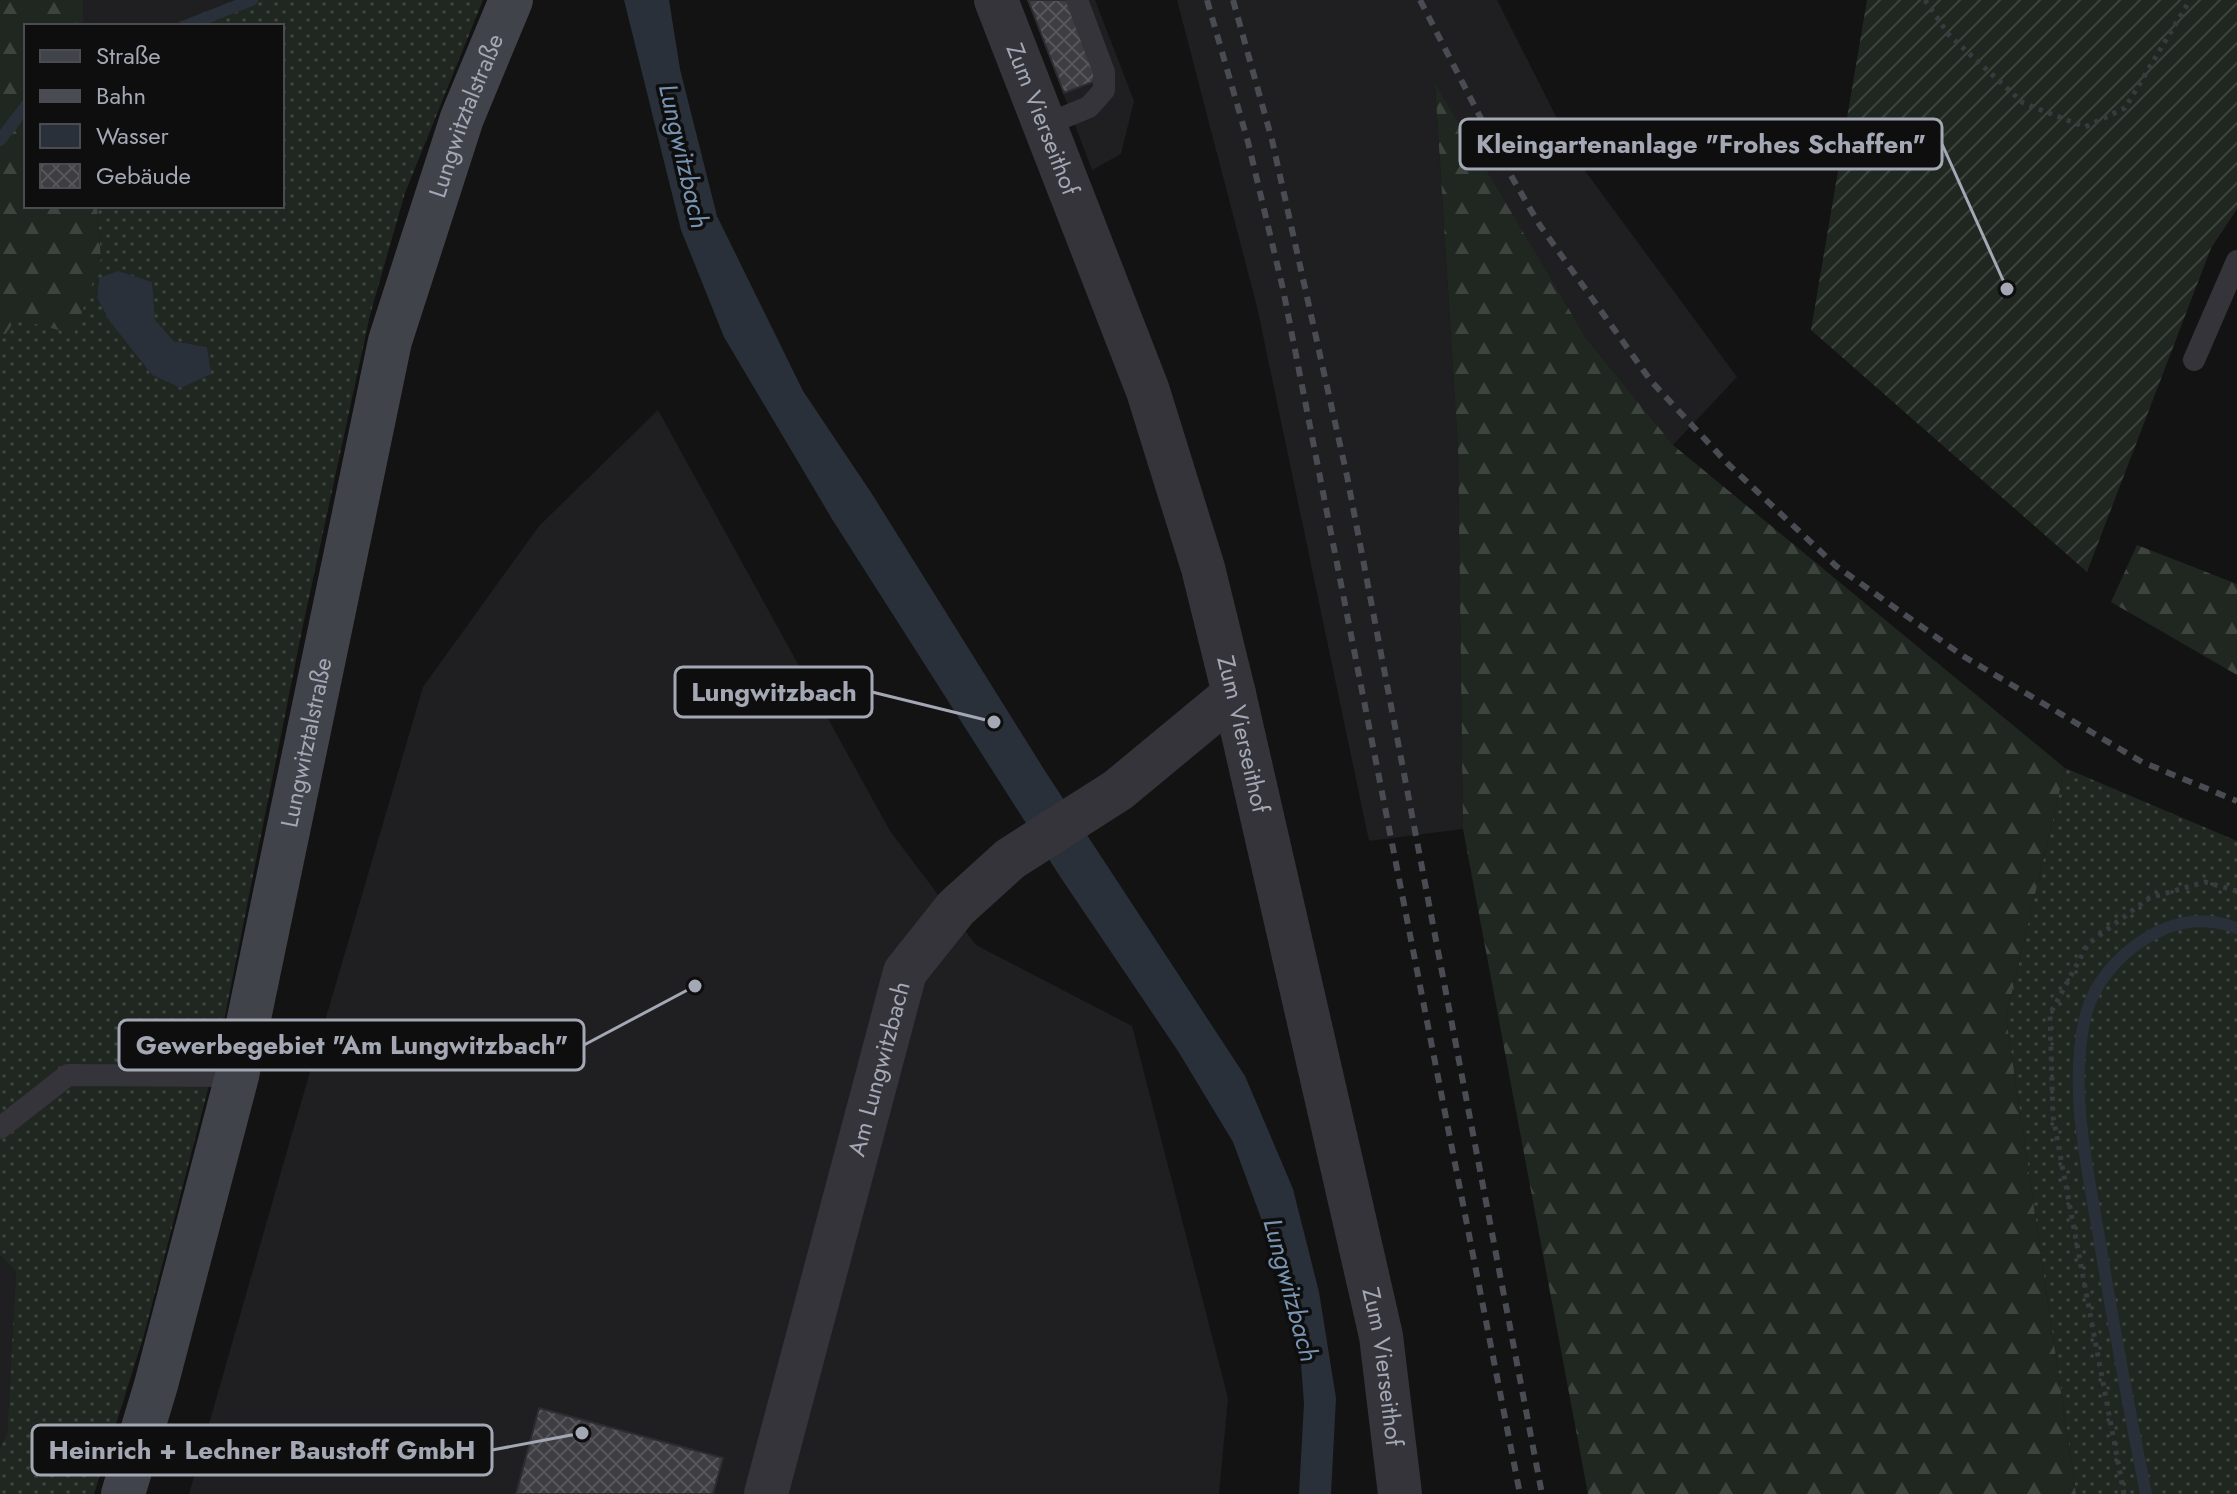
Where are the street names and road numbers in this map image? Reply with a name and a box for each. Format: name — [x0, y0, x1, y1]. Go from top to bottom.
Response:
street label: Lungwitztalstraße — [419, 28, 512, 202]
street label: Zum Vierseithof — [997, 38, 1089, 201]
street label: Zum Vierseithof — [1208, 652, 1279, 817]
street label: Lungwitztalstraße — [271, 654, 341, 830]
street label: Am Lungwitzbach — [839, 977, 919, 1160]
street label: Zum Vierseithof — [1353, 1284, 1412, 1449]

